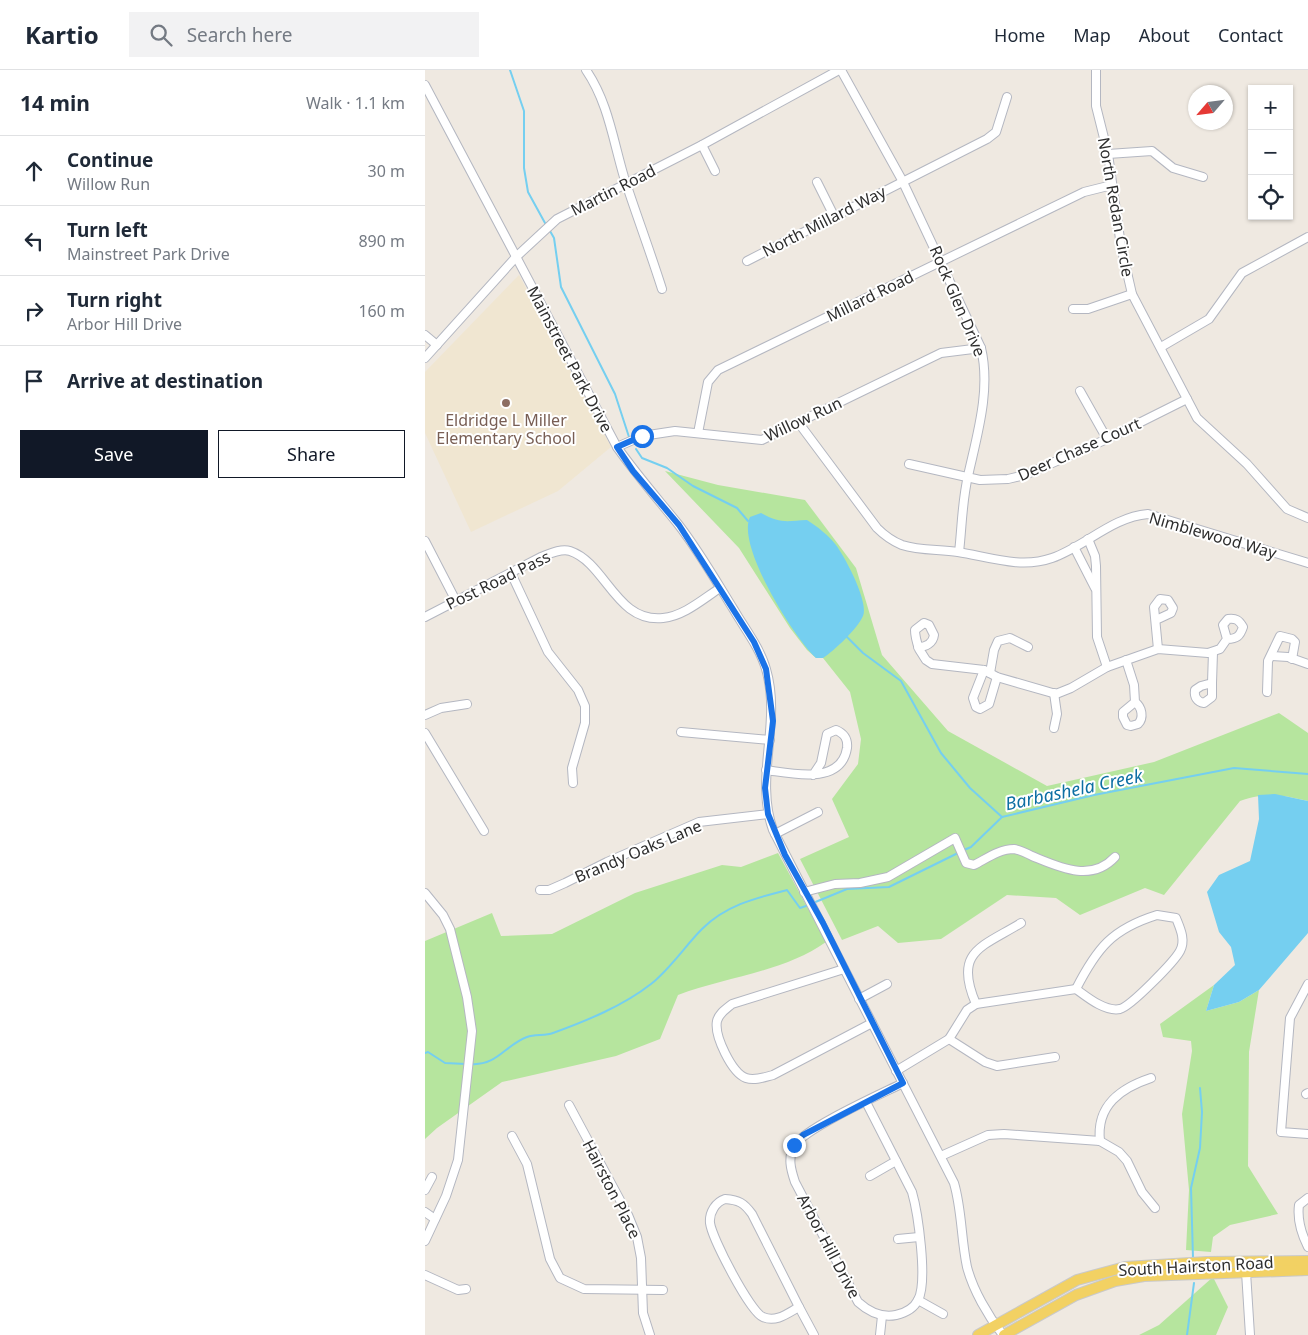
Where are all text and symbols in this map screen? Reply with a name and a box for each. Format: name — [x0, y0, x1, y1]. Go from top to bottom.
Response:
search box — [129, 12, 479, 57]
text: Kartio — [25, 18, 99, 51]
icon: search — [147, 21, 175, 49]
text: Search here — [187, 22, 292, 48]
text: Home — [994, 23, 1045, 47]
text: Map — [1073, 23, 1111, 47]
text: About — [1139, 23, 1190, 47]
text: Contact — [1218, 23, 1283, 47]
north arrow — [1188, 85, 1233, 130]
map controls — [1248, 85, 1293, 220]
button: + — [1248, 85, 1293, 130]
text: 14 min — [20, 89, 90, 117]
text: Walk · 1.1 km — [306, 92, 405, 114]
button: − — [1248, 130, 1293, 175]
street label: North Redan Circle — [1093, 135, 1139, 279]
text: Continue — [67, 147, 153, 173]
icon: ahead — [20, 157, 48, 185]
street label: Martin Road — [567, 159, 659, 221]
text: 30 m — [368, 160, 405, 182]
text: Willow Run — [67, 173, 150, 195]
button: locate — [1248, 175, 1293, 220]
street label: North Millard Way — [758, 180, 890, 262]
text: Turn left — [67, 217, 148, 243]
icon: left — [20, 227, 48, 255]
text: 890 m — [358, 230, 405, 252]
street label: Rock Glen Drive — [925, 242, 991, 360]
text: Mainstreet Park Drive — [67, 243, 230, 265]
street label: Millard Road — [823, 265, 917, 327]
street label: Mainstreet Park Drive — [522, 282, 618, 436]
text: Turn right — [67, 287, 162, 313]
icon: right — [20, 297, 48, 325]
text: 160 m — [358, 300, 405, 322]
text: Arbor Hill Drive — [67, 313, 182, 335]
icon: arrive — [20, 367, 48, 395]
text: Arrive at destination — [67, 368, 263, 394]
street label: Willow Run — [761, 391, 845, 447]
marker: Eldridge L Miller Elementary School — [500, 397, 512, 409]
place label: Eldridge L Miller Elementary School — [436, 409, 576, 449]
street label: Deer Chase Court — [1014, 412, 1144, 486]
route start — [631, 425, 654, 448]
button: Save — [20, 430, 208, 478]
button: Share — [218, 430, 405, 478]
street label: Nimblewood Way — [1147, 506, 1280, 564]
street label: Post Road Pass — [442, 545, 554, 615]
water label: Barbashela Creek — [1003, 763, 1146, 815]
street label: Brandy Oaks Lane — [571, 814, 705, 888]
route end — [783, 1134, 806, 1157]
street label: Hairston Place — [578, 1136, 646, 1242]
street label: Arbor Hill Drive — [792, 1190, 866, 1302]
street label: South Hairston Road — [1118, 1251, 1274, 1281]

